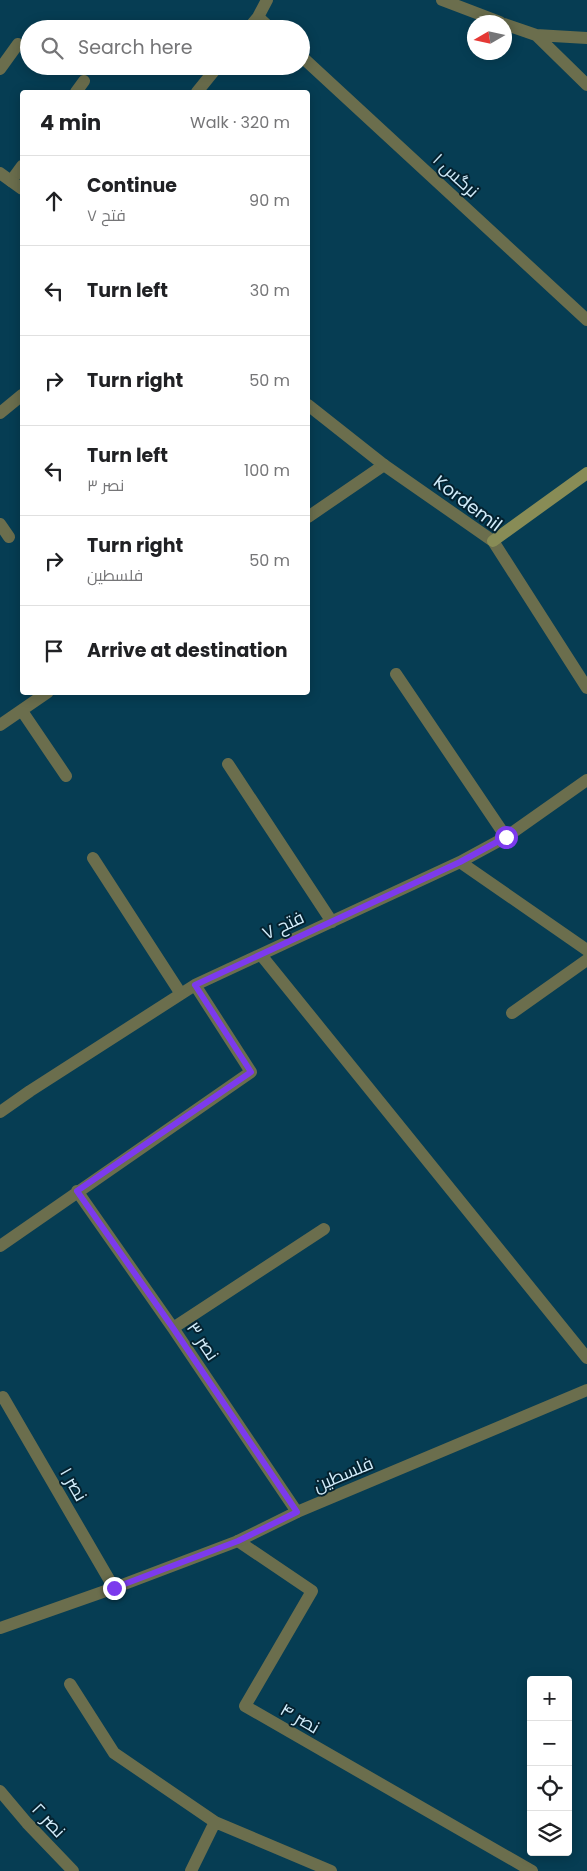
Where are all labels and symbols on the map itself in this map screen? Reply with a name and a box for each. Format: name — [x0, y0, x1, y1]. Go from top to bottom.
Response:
north arrow — [467, 15, 512, 60]
street label: نرگس ۱ — [427, 147, 485, 203]
street label: Kordemil — [429, 469, 507, 537]
route start — [495, 826, 518, 849]
street label: فتح ۷ — [258, 904, 308, 946]
street label: نصر ۳ — [181, 1317, 225, 1365]
street label: فلسطین — [309, 1450, 377, 1498]
street label: نصر ۱ — [54, 1462, 94, 1506]
route end — [103, 1577, 126, 1600]
street label: نصر ۴ — [276, 1697, 324, 1739]
street label: نصر ۲ — [26, 1797, 72, 1843]

